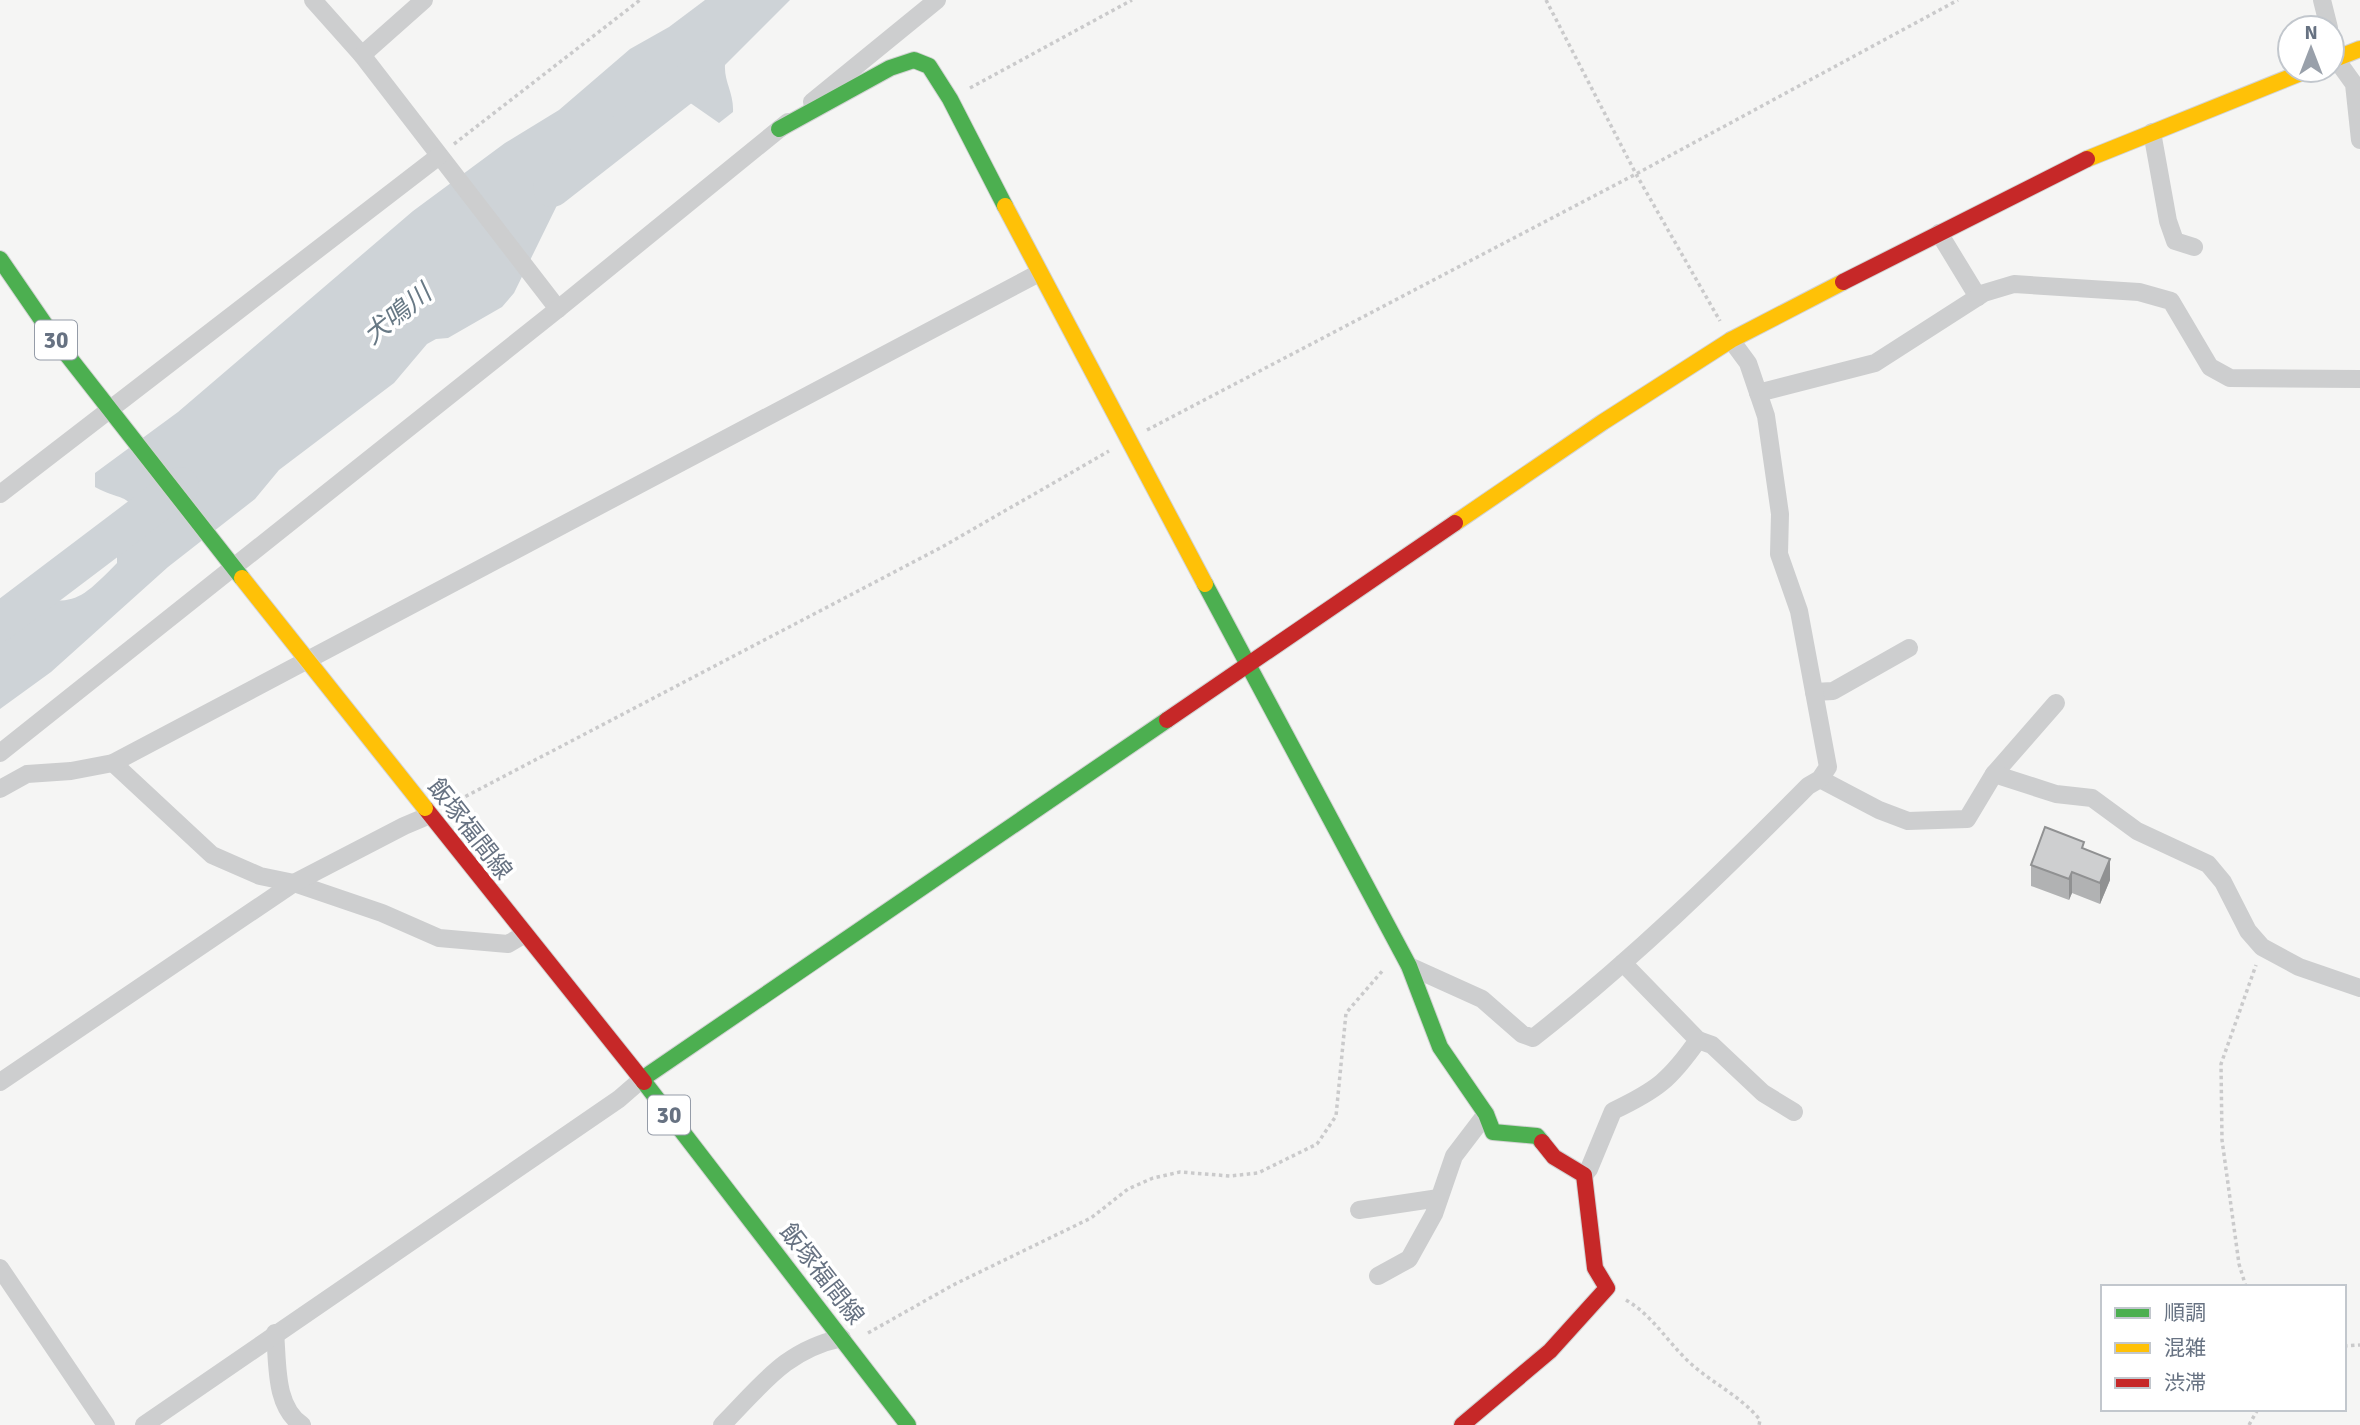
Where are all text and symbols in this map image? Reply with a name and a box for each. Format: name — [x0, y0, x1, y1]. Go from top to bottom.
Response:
north arrow — [2276, 14, 2346, 84]
text: N — [2304, 21, 2318, 45]
water label: 犬鳴川 — [357, 276, 440, 352]
road number: 30 — [35, 320, 77, 360]
street label: 飯塚福間線 — [421, 772, 519, 886]
road number: 30 — [648, 1096, 690, 1134]
street label: 飯塚福間線 — [773, 1217, 871, 1331]
legend — [2101, 1285, 2346, 1411]
text: 順調 — [2164, 1300, 2206, 1326]
text: 混雑 — [2164, 1335, 2206, 1361]
text: 渋滞 — [2164, 1370, 2206, 1396]

